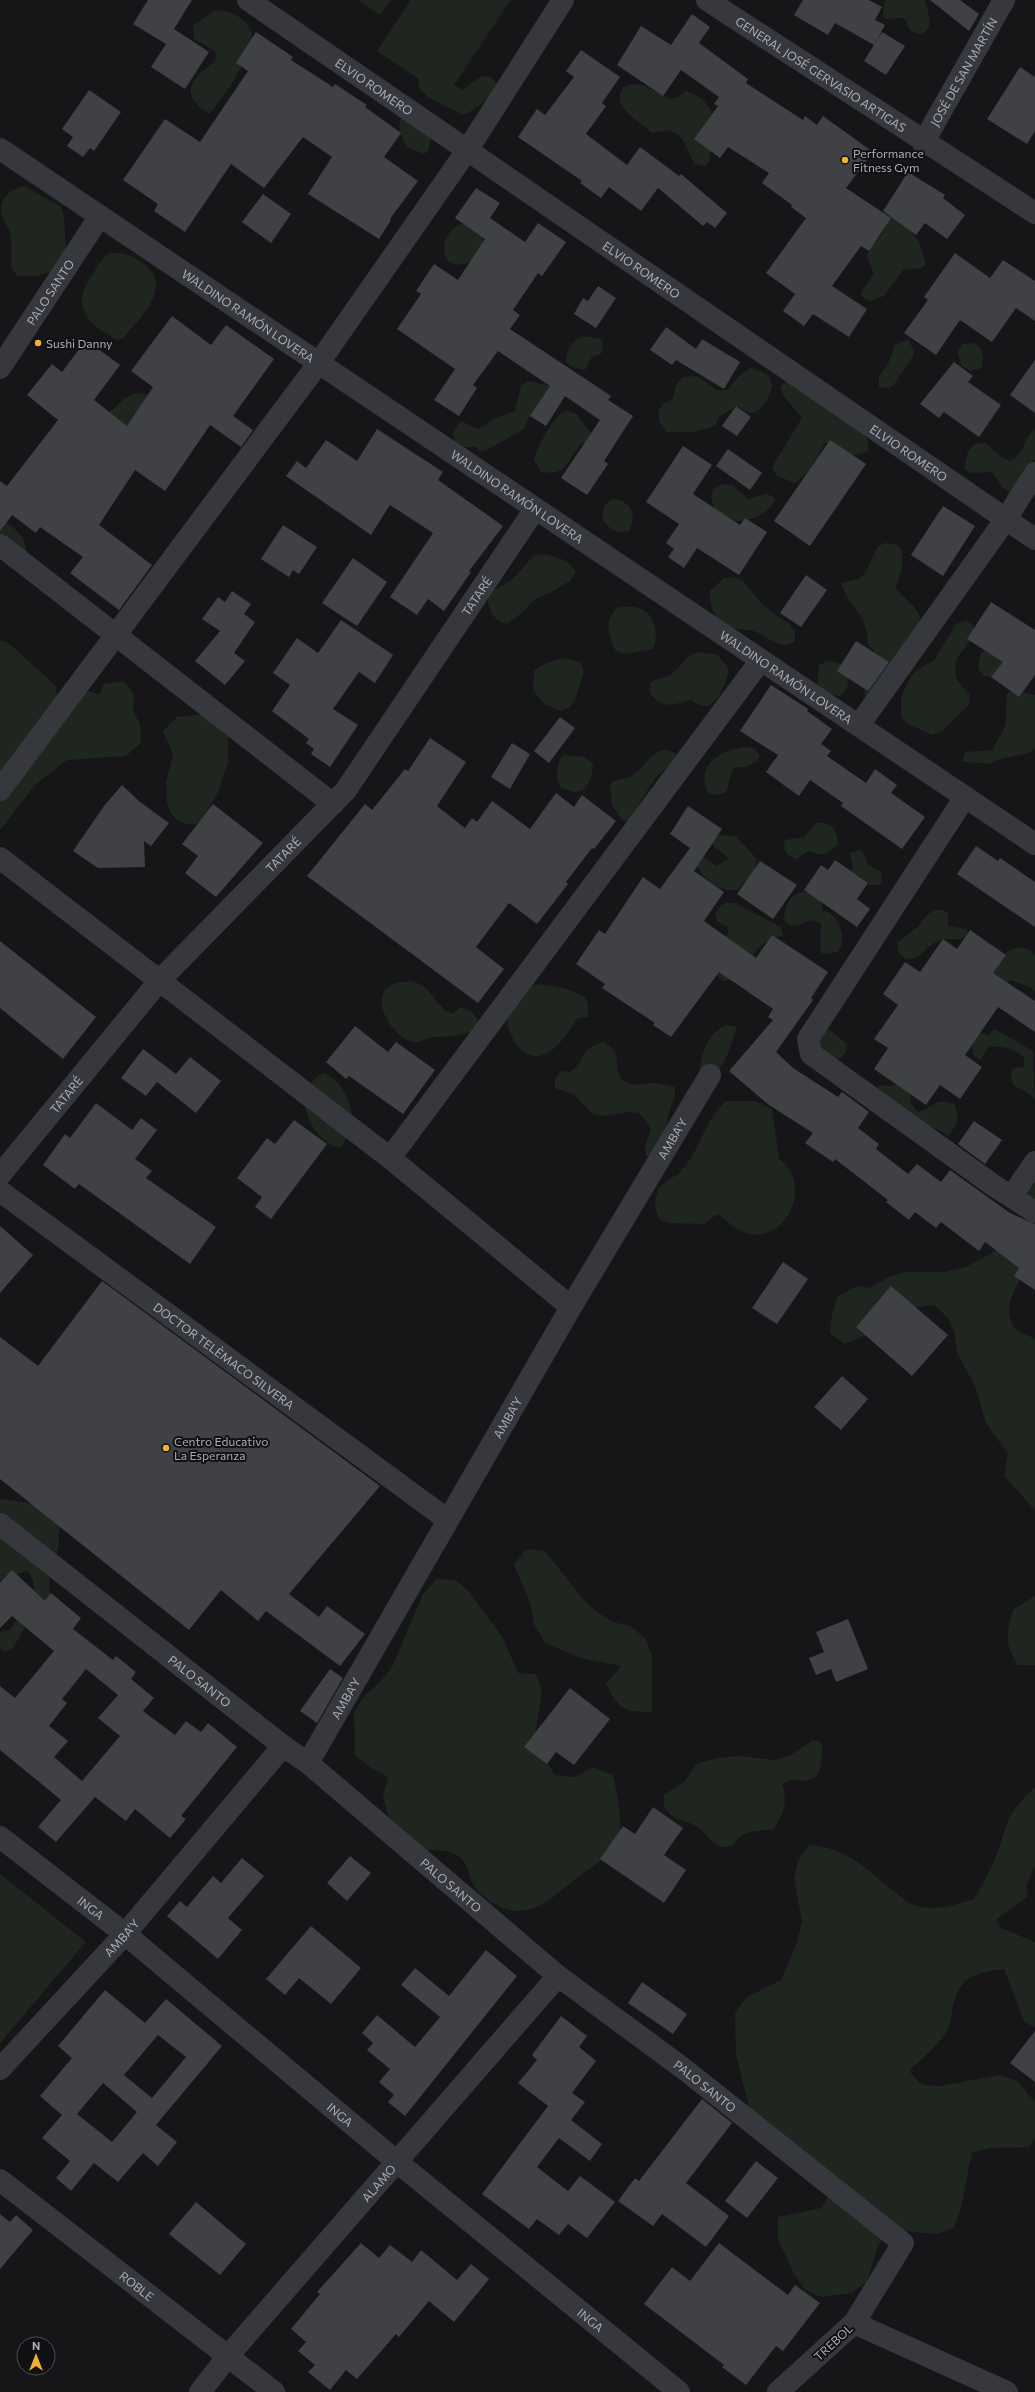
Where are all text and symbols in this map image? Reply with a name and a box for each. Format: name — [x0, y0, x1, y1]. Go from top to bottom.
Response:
street label: GENERAL JOSÉ GERVASIO ARTIGAS — [733, 14, 909, 135]
street label: JOSÉ DE SAN MARTÍN — [927, 15, 1000, 129]
street label: ELVIO ROMERO — [333, 55, 416, 118]
place label: Performance Fitness Gym — [853, 146, 924, 174]
marker: Performance Fitness Gym — [840, 155, 850, 165]
street label: ELVIO ROMERO — [600, 238, 683, 301]
street label: PALO SANTO — [23, 256, 77, 327]
street label: WALDINO RAMÓN LOVERA — [179, 266, 317, 365]
place label: Sushi Danny — [46, 336, 112, 350]
marker: Sushi Danny — [33, 338, 43, 348]
street label: ELVIO ROMERO — [868, 421, 950, 484]
street label: WALDINO RAMÓN LOVERA — [448, 447, 586, 546]
street label: TATARÉ — [458, 574, 495, 618]
street label: WALDINO RAMÓN LOVERA — [717, 627, 855, 726]
street label: TATARÉ — [263, 834, 303, 875]
street label: TATARÉ — [47, 1073, 85, 1116]
street label: AMBA'Y — [654, 1115, 690, 1161]
street label: DOCTOR TELÈMACO SILVERA — [151, 1299, 297, 1412]
street label: AMBA'Y — [490, 1394, 525, 1441]
place label: Centro Educativo La Esperanza — [174, 1434, 268, 1462]
marker: Centro Educativo La Esperanza — [161, 1443, 171, 1453]
street label: PALO SANTO — [166, 1652, 234, 1710]
street label: AMBA'Y — [328, 1675, 363, 1721]
street label: PALO SANTO — [418, 1855, 485, 1915]
street label: INGA — [75, 1893, 107, 1922]
street label: AMBA'Y — [101, 1916, 142, 1959]
street label: PALO SANTO — [671, 2057, 739, 2115]
street label: INGA — [324, 2099, 356, 2129]
street label: ALAMO — [359, 2161, 398, 2204]
street label: ROBLE — [117, 2268, 157, 2303]
street label: INGA — [575, 2305, 607, 2335]
street label: TREBOL — [811, 2321, 855, 2363]
north arrow — [16, 2336, 56, 2376]
text: N — [32, 2339, 40, 2352]

